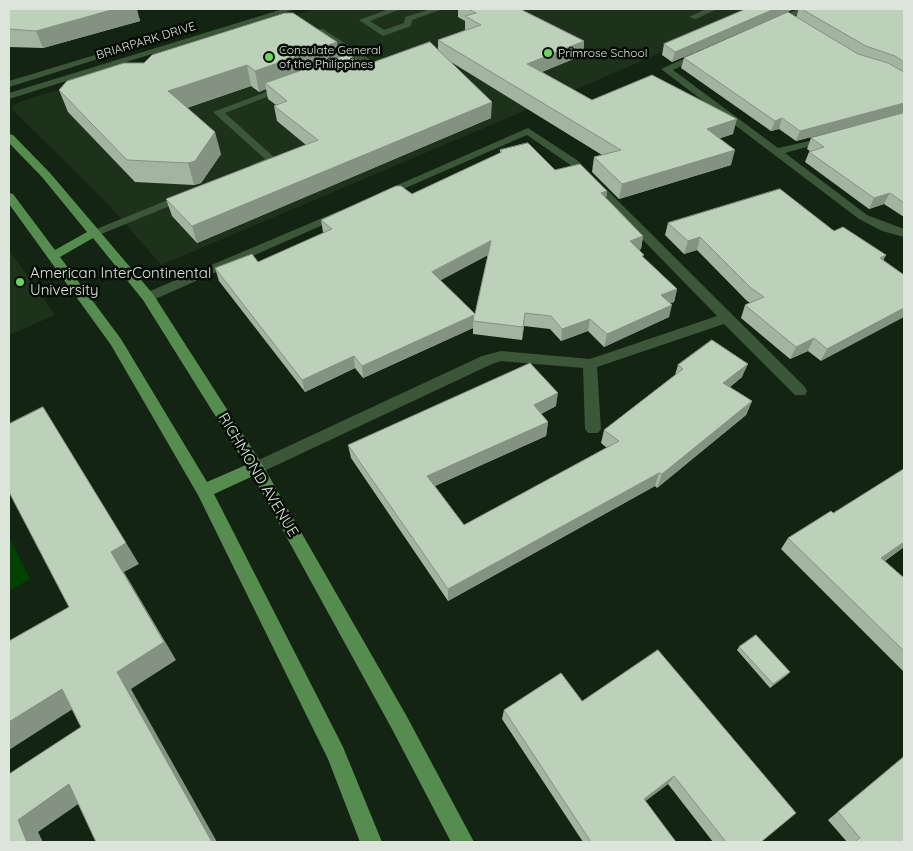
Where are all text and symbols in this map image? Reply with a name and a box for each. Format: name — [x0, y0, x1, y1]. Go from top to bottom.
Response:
street label: BRIARPARK DRIVE — [95, 19, 197, 63]
place label: Consulate General of the Philippines — [279, 43, 381, 71]
place label: Primrose School — [558, 46, 648, 60]
marker: Primrose School — [542, 47, 554, 59]
marker: Consulate General of the Philippines — [263, 51, 275, 63]
place label: American InterContinental University — [30, 264, 211, 299]
marker: American InterContinental University — [14, 276, 26, 288]
street label: RICHMOND AVENUE — [214, 410, 302, 540]

